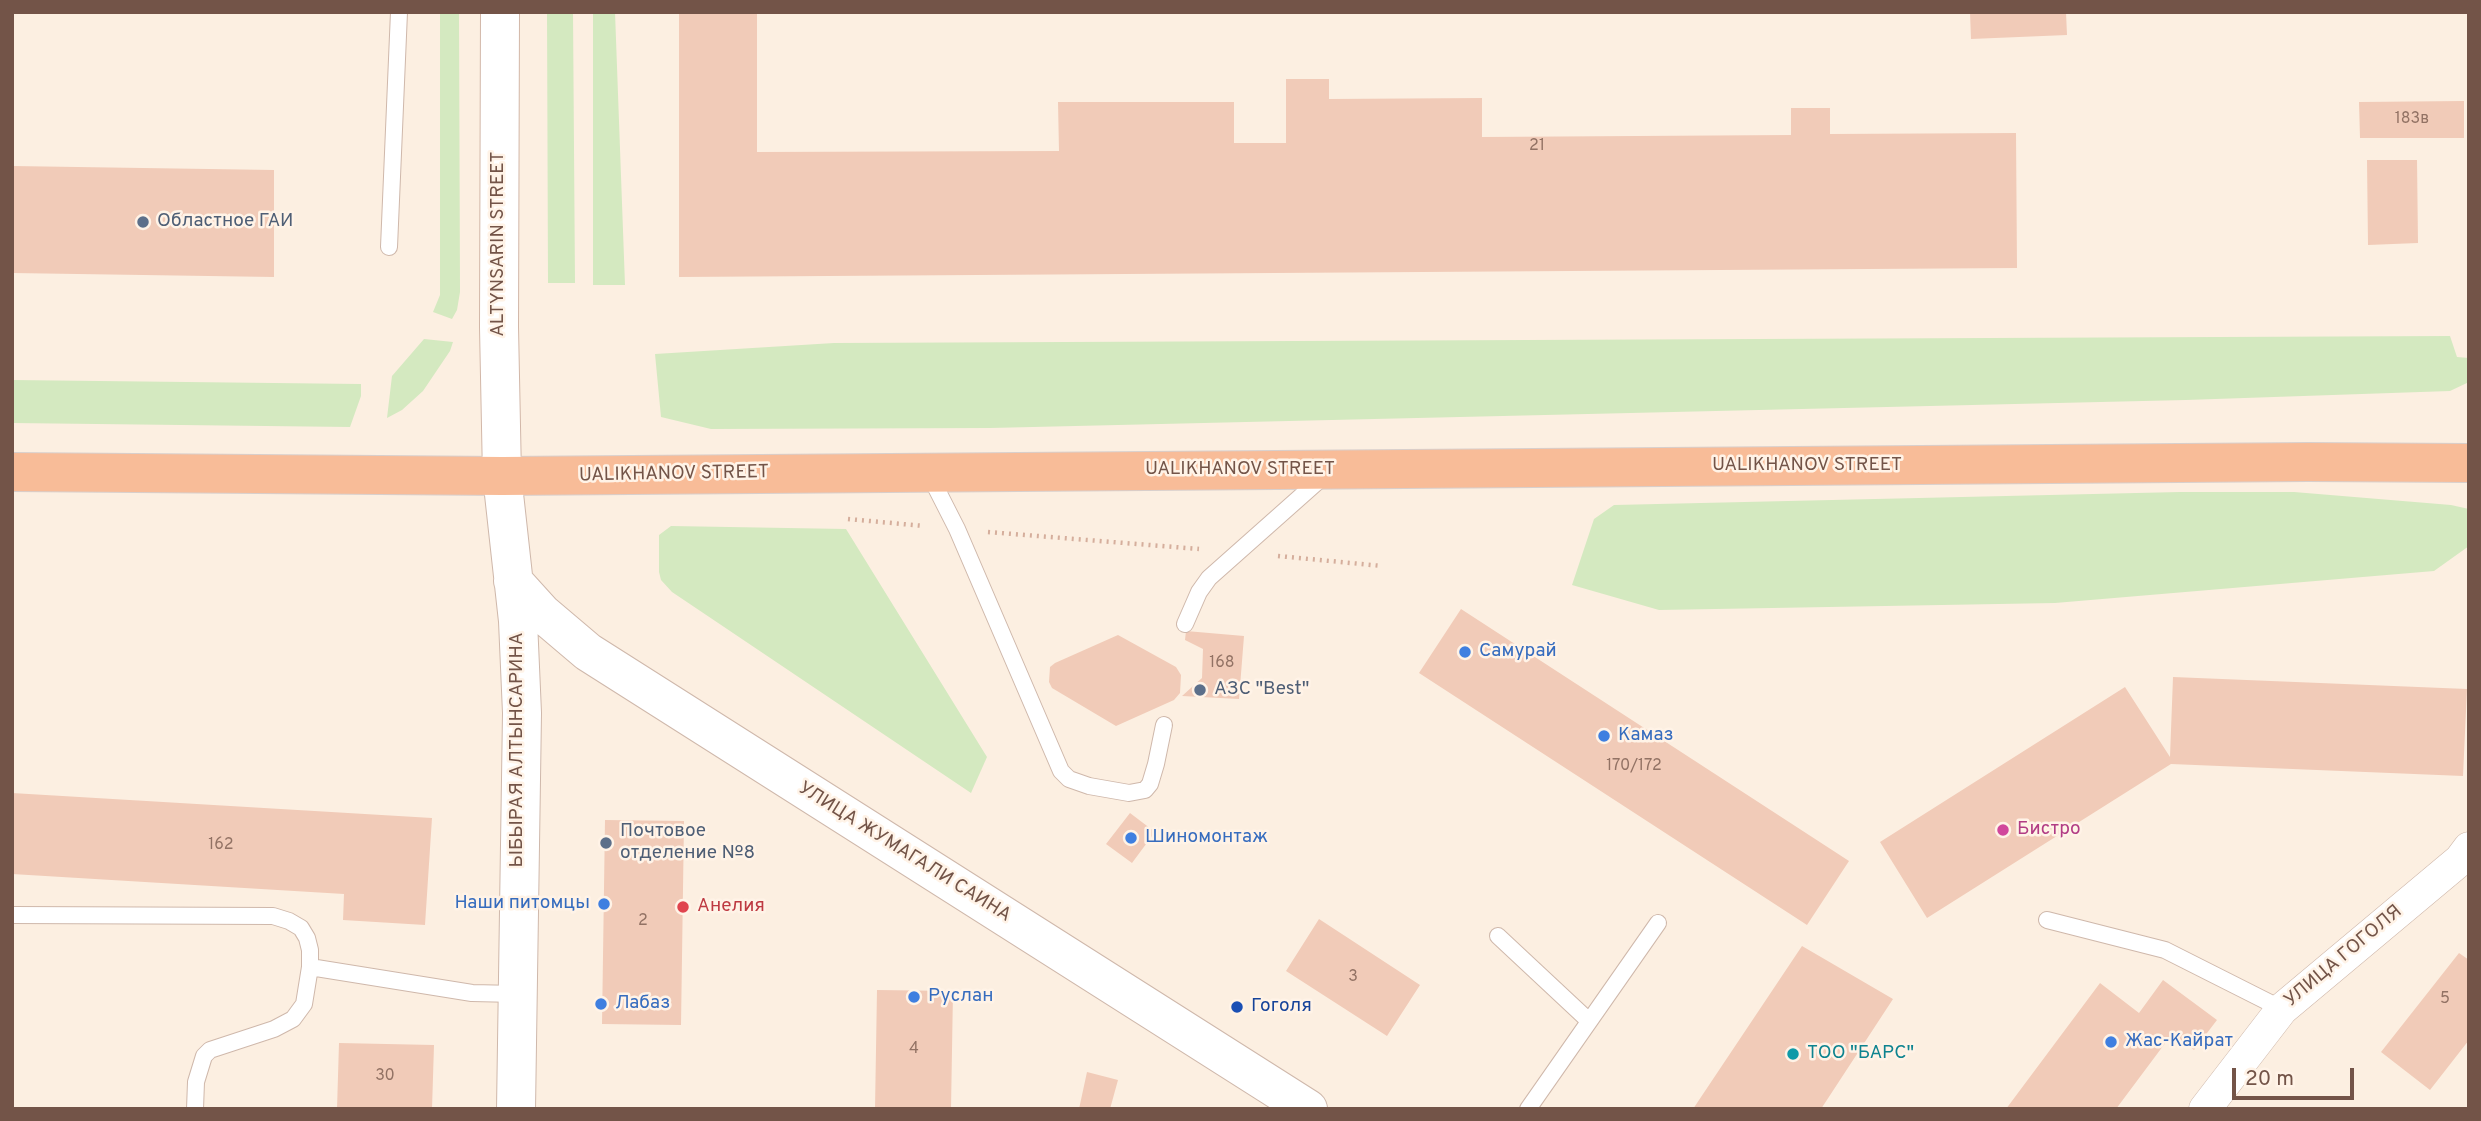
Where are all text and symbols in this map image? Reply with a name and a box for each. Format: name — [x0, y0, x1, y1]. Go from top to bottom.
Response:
house number: 183в — [2395, 110, 2429, 130]
house number: 21 — [1529, 137, 1545, 157]
street label: ALTYNSARIN STREET — [488, 151, 510, 337]
place label: Областное ГАИ — [157, 211, 293, 233]
marker: Областное ГАИ — [135, 214, 151, 230]
street label: UALIKHANOV STREET — [1712, 455, 1902, 477]
street label: UALIKHANOV STREET — [1145, 459, 1335, 481]
street label: UALIKHANOV STREET — [579, 462, 769, 488]
street label: ЫБЫРАЯ АЛТЫНСАРИНА — [507, 632, 529, 868]
place label: Самурай — [1479, 641, 1557, 663]
marker: Самурай — [1457, 644, 1473, 660]
house number: 168 — [1209, 654, 1235, 674]
place label: АЗС "Best" — [1214, 679, 1309, 701]
marker: АЗС "Best" — [1192, 682, 1208, 698]
place label: Камаз — [1618, 725, 1674, 747]
marker: Камаз — [1596, 728, 1612, 744]
house number: 170/172 — [1606, 757, 1662, 777]
street label: УЛИЦА ЖУМАГАЛИ САИНА — [793, 778, 1015, 928]
place label: Бистро — [2017, 819, 2081, 841]
place label: Почтовое отделение №8 — [620, 821, 755, 865]
marker: Бистро — [1995, 822, 2011, 838]
place label: Шиномонтаж — [1145, 827, 1268, 849]
marker: Шиномонтаж — [1123, 830, 1139, 846]
marker: Почтовое отделение №8 — [598, 835, 614, 851]
house number: 162 — [208, 836, 234, 856]
place label: Наши питомцы — [455, 893, 590, 915]
marker: Наши питомцы — [596, 896, 612, 912]
place label: Анелия — [697, 896, 765, 918]
marker: Анелия — [675, 899, 691, 915]
street label: УЛИЦА ГОГОЛЯ — [2280, 901, 2408, 1013]
house number: 2 — [638, 912, 648, 932]
house number: 3 — [1348, 968, 1358, 988]
place label: Руслан — [928, 986, 993, 1008]
marker: Руслан — [906, 989, 922, 1005]
house number: 5 — [2440, 990, 2450, 1010]
place label: Лабаз — [615, 993, 670, 1015]
marker: Лабаз — [593, 996, 609, 1012]
place label: Гоголя — [1251, 996, 1312, 1018]
marker: Гоголя — [1229, 999, 1245, 1015]
place label: Жас-Кайрат — [2125, 1031, 2233, 1053]
marker: Жас-Кайрат — [2103, 1034, 2119, 1050]
house number: 4 — [909, 1040, 919, 1060]
place label: ТОО "БАРС" — [1807, 1043, 1914, 1065]
marker: ТОО "БАРС" — [1785, 1046, 1801, 1062]
scale bar — [2236, 1054, 2358, 1098]
text: 20 m — [2245, 1066, 2294, 1093]
house number: 30 — [375, 1067, 395, 1087]

